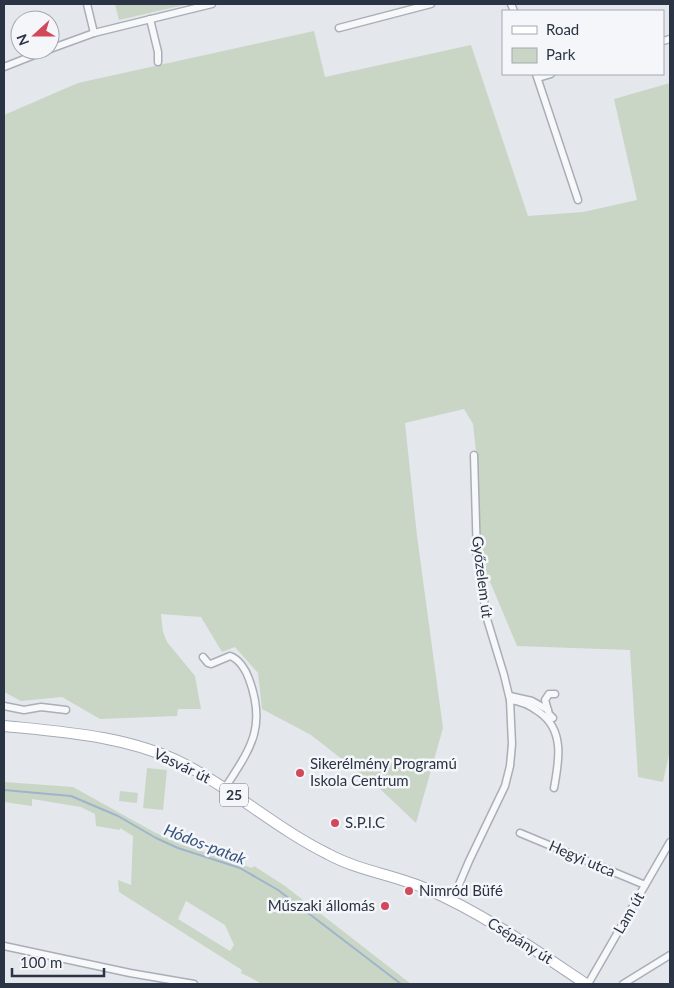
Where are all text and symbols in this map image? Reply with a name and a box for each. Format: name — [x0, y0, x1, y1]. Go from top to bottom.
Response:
north arrow — [10, 10, 60, 60]
legend — [502, 10, 664, 75]
text: Road — [546, 20, 579, 38]
text: N — [13, 32, 32, 48]
text: Park — [546, 45, 576, 63]
street label: Győzelem út — [469, 535, 497, 620]
street label: Vasvár út — [151, 744, 214, 787]
place label: Sikerélmény Programú Iskola Centrum — [310, 754, 457, 789]
marker: Sikerélmény Programú Iskola Centrum — [294, 767, 306, 779]
road number: 25 — [220, 784, 248, 806]
place label: S.P.I.C — [345, 813, 385, 831]
marker: S.P.I.C — [329, 817, 341, 829]
water label: Hódos-patak — [162, 819, 249, 868]
street label: Hegyi utca — [546, 836, 618, 880]
place label: Nimród Büfé — [419, 881, 503, 899]
marker: Nimród Büfé — [403, 885, 415, 897]
street label: Lam út — [609, 888, 648, 937]
place label: Műszaki állomás — [268, 896, 375, 914]
marker: Műszaki állomás — [379, 900, 391, 912]
street label: Csépány út — [485, 913, 557, 968]
scale bar — [12, 946, 105, 978]
text: 100 m — [20, 953, 62, 971]

